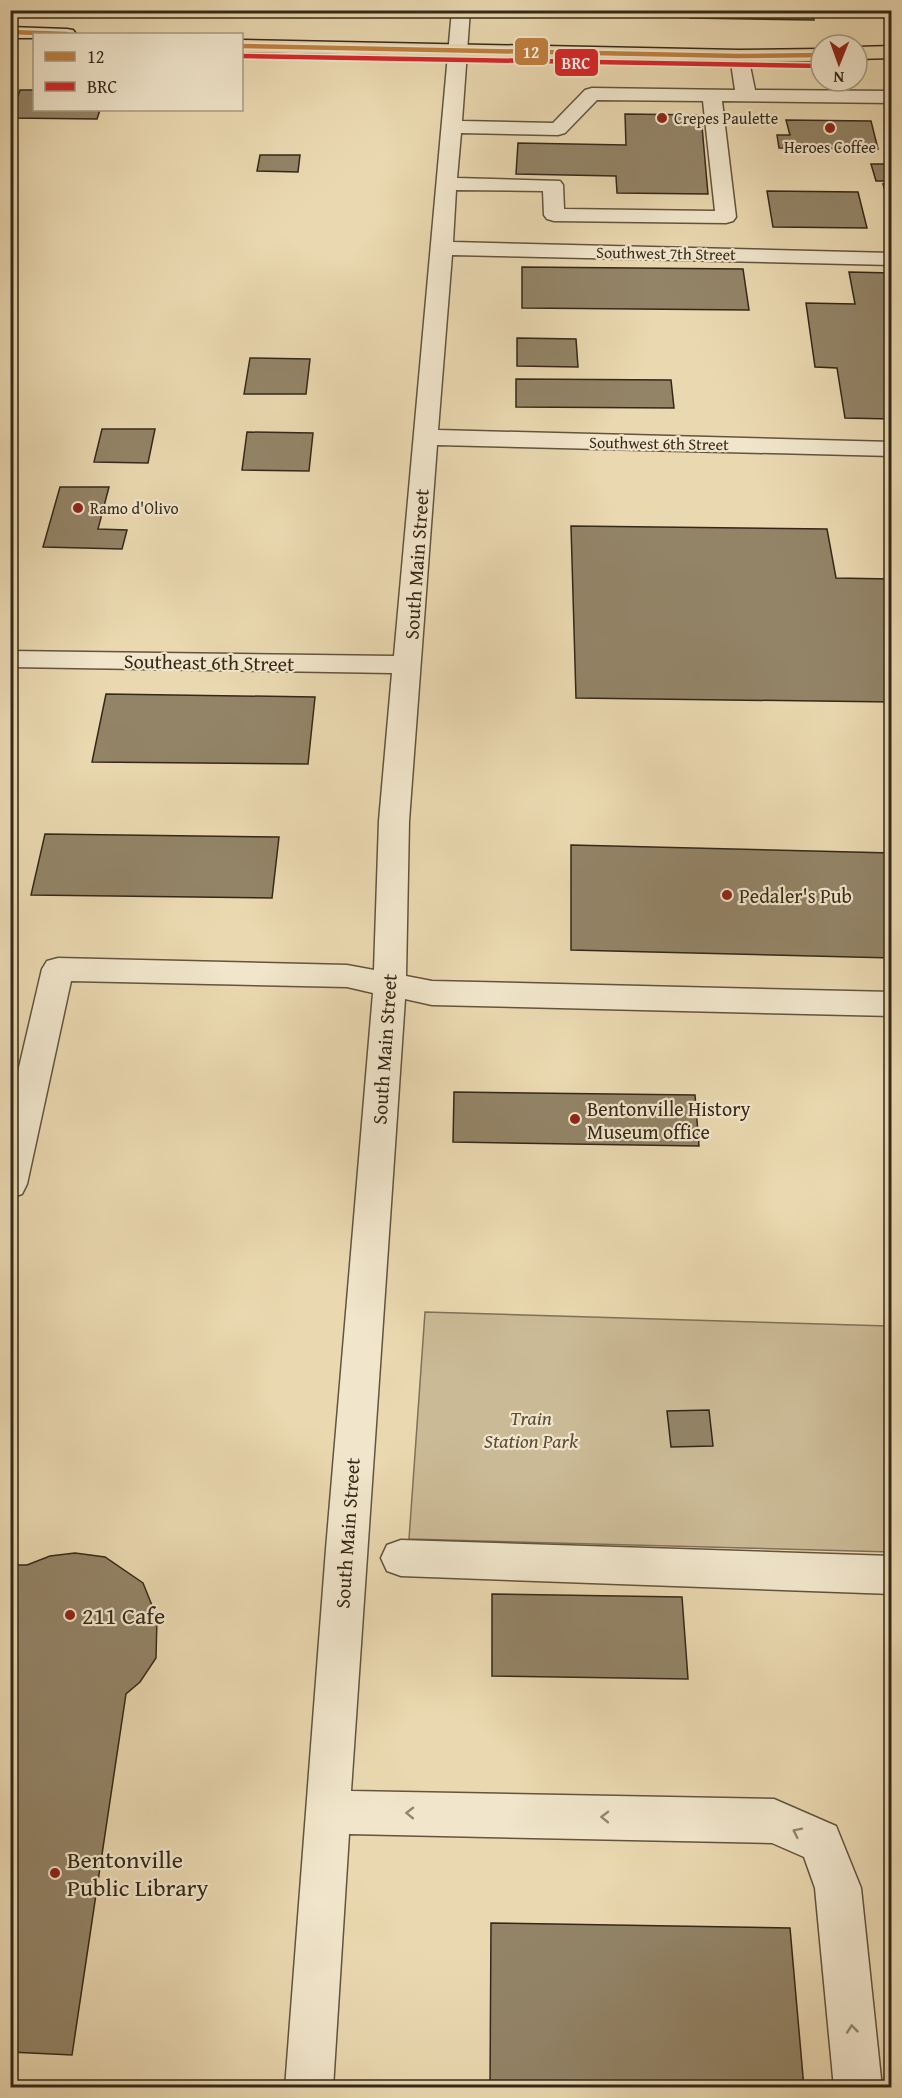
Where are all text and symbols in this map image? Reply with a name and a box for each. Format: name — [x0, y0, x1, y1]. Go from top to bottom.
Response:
legend — [33, 33, 243, 111]
north arrow — [809, 33, 869, 93]
line badge: 12 — [514, 37, 549, 66]
text: 12 — [523, 40, 539, 64]
text: 12 — [87, 43, 104, 70]
line badge: BRC — [554, 48, 599, 77]
text: BRC — [562, 51, 590, 75]
text: N — [833, 66, 844, 90]
text: BRC — [87, 73, 118, 100]
place label: Crepes Paulette — [674, 106, 778, 130]
marker: Crepes Paulette — [655, 111, 669, 125]
marker: Heroes Coffee — [823, 121, 837, 135]
place label: Heroes Coffee — [784, 135, 876, 159]
street label: Southwest 7th Street — [596, 240, 736, 266]
street label: Southwest 6th Street — [589, 430, 729, 456]
street label: South Main Street — [396, 488, 436, 640]
place label: Ramo d'Olivo — [90, 496, 179, 520]
marker: Ramo d'Olivo — [71, 501, 85, 515]
street label: Southeast 6th Street — [124, 646, 294, 678]
place label: Pedaler's Pub — [739, 881, 852, 910]
marker: Pedaler's Pub — [720, 888, 734, 902]
street label: South Main Street — [364, 973, 404, 1125]
place label: Bentonville History Museum office — [587, 1094, 750, 1146]
marker: Bentonville History Museum office — [568, 1112, 582, 1126]
park label: Train Station Park — [484, 1403, 579, 1455]
street label: South Main Street — [327, 1457, 367, 1609]
place label: 211 Cafe — [82, 1598, 165, 1633]
marker: 211 Cafe — [63, 1608, 77, 1622]
one-way arrow — [405, 1807, 414, 1819]
one-way arrow — [600, 1810, 609, 1823]
one-way arrow — [793, 1827, 804, 1839]
place label: Bentonville Public Library — [67, 1842, 208, 1905]
marker: Bentonville Public Library — [48, 1866, 62, 1880]
one-way arrow — [846, 2025, 859, 2034]

